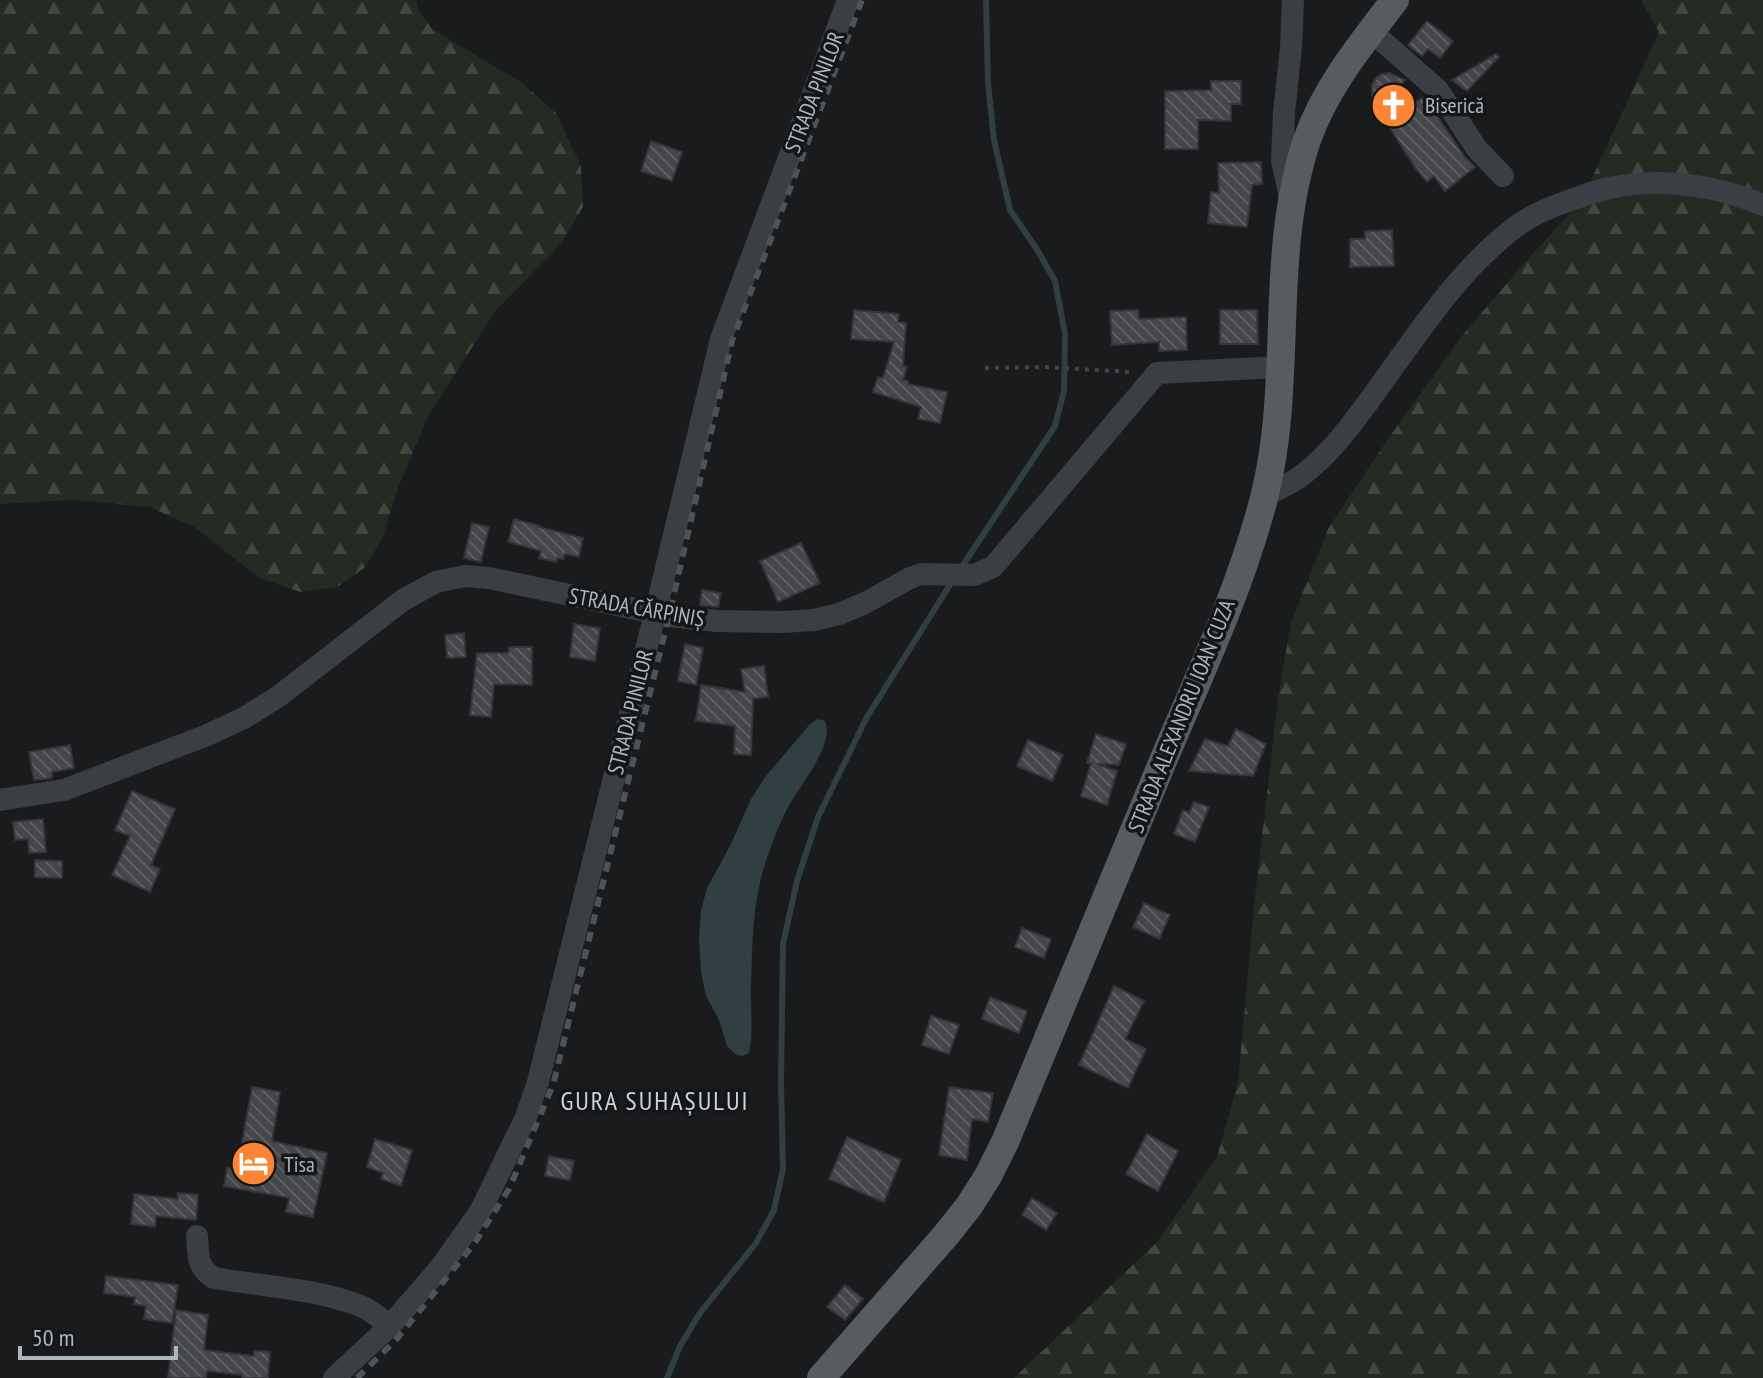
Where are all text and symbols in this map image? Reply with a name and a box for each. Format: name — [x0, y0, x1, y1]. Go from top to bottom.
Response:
street label: STRADA PINILOR — [778, 27, 850, 157]
church icon: Biserică — [1370, 81, 1418, 129]
place label: Biserică — [1425, 91, 1484, 119]
street label: STRADA CĂRPINIȘ — [567, 581, 707, 633]
street label: STRADA ALEXANDRU IOAN CUZA — [1121, 595, 1241, 837]
street label: STRADA PINILOR — [601, 647, 659, 777]
district label: GURA SUHAȘULUI — [560, 1084, 750, 1117]
hotel icon: Tisa — [229, 1140, 277, 1188]
place label: Tisa — [284, 1150, 315, 1178]
scale bar — [20, 1310, 176, 1360]
text: 50 m — [32, 1322, 74, 1353]

